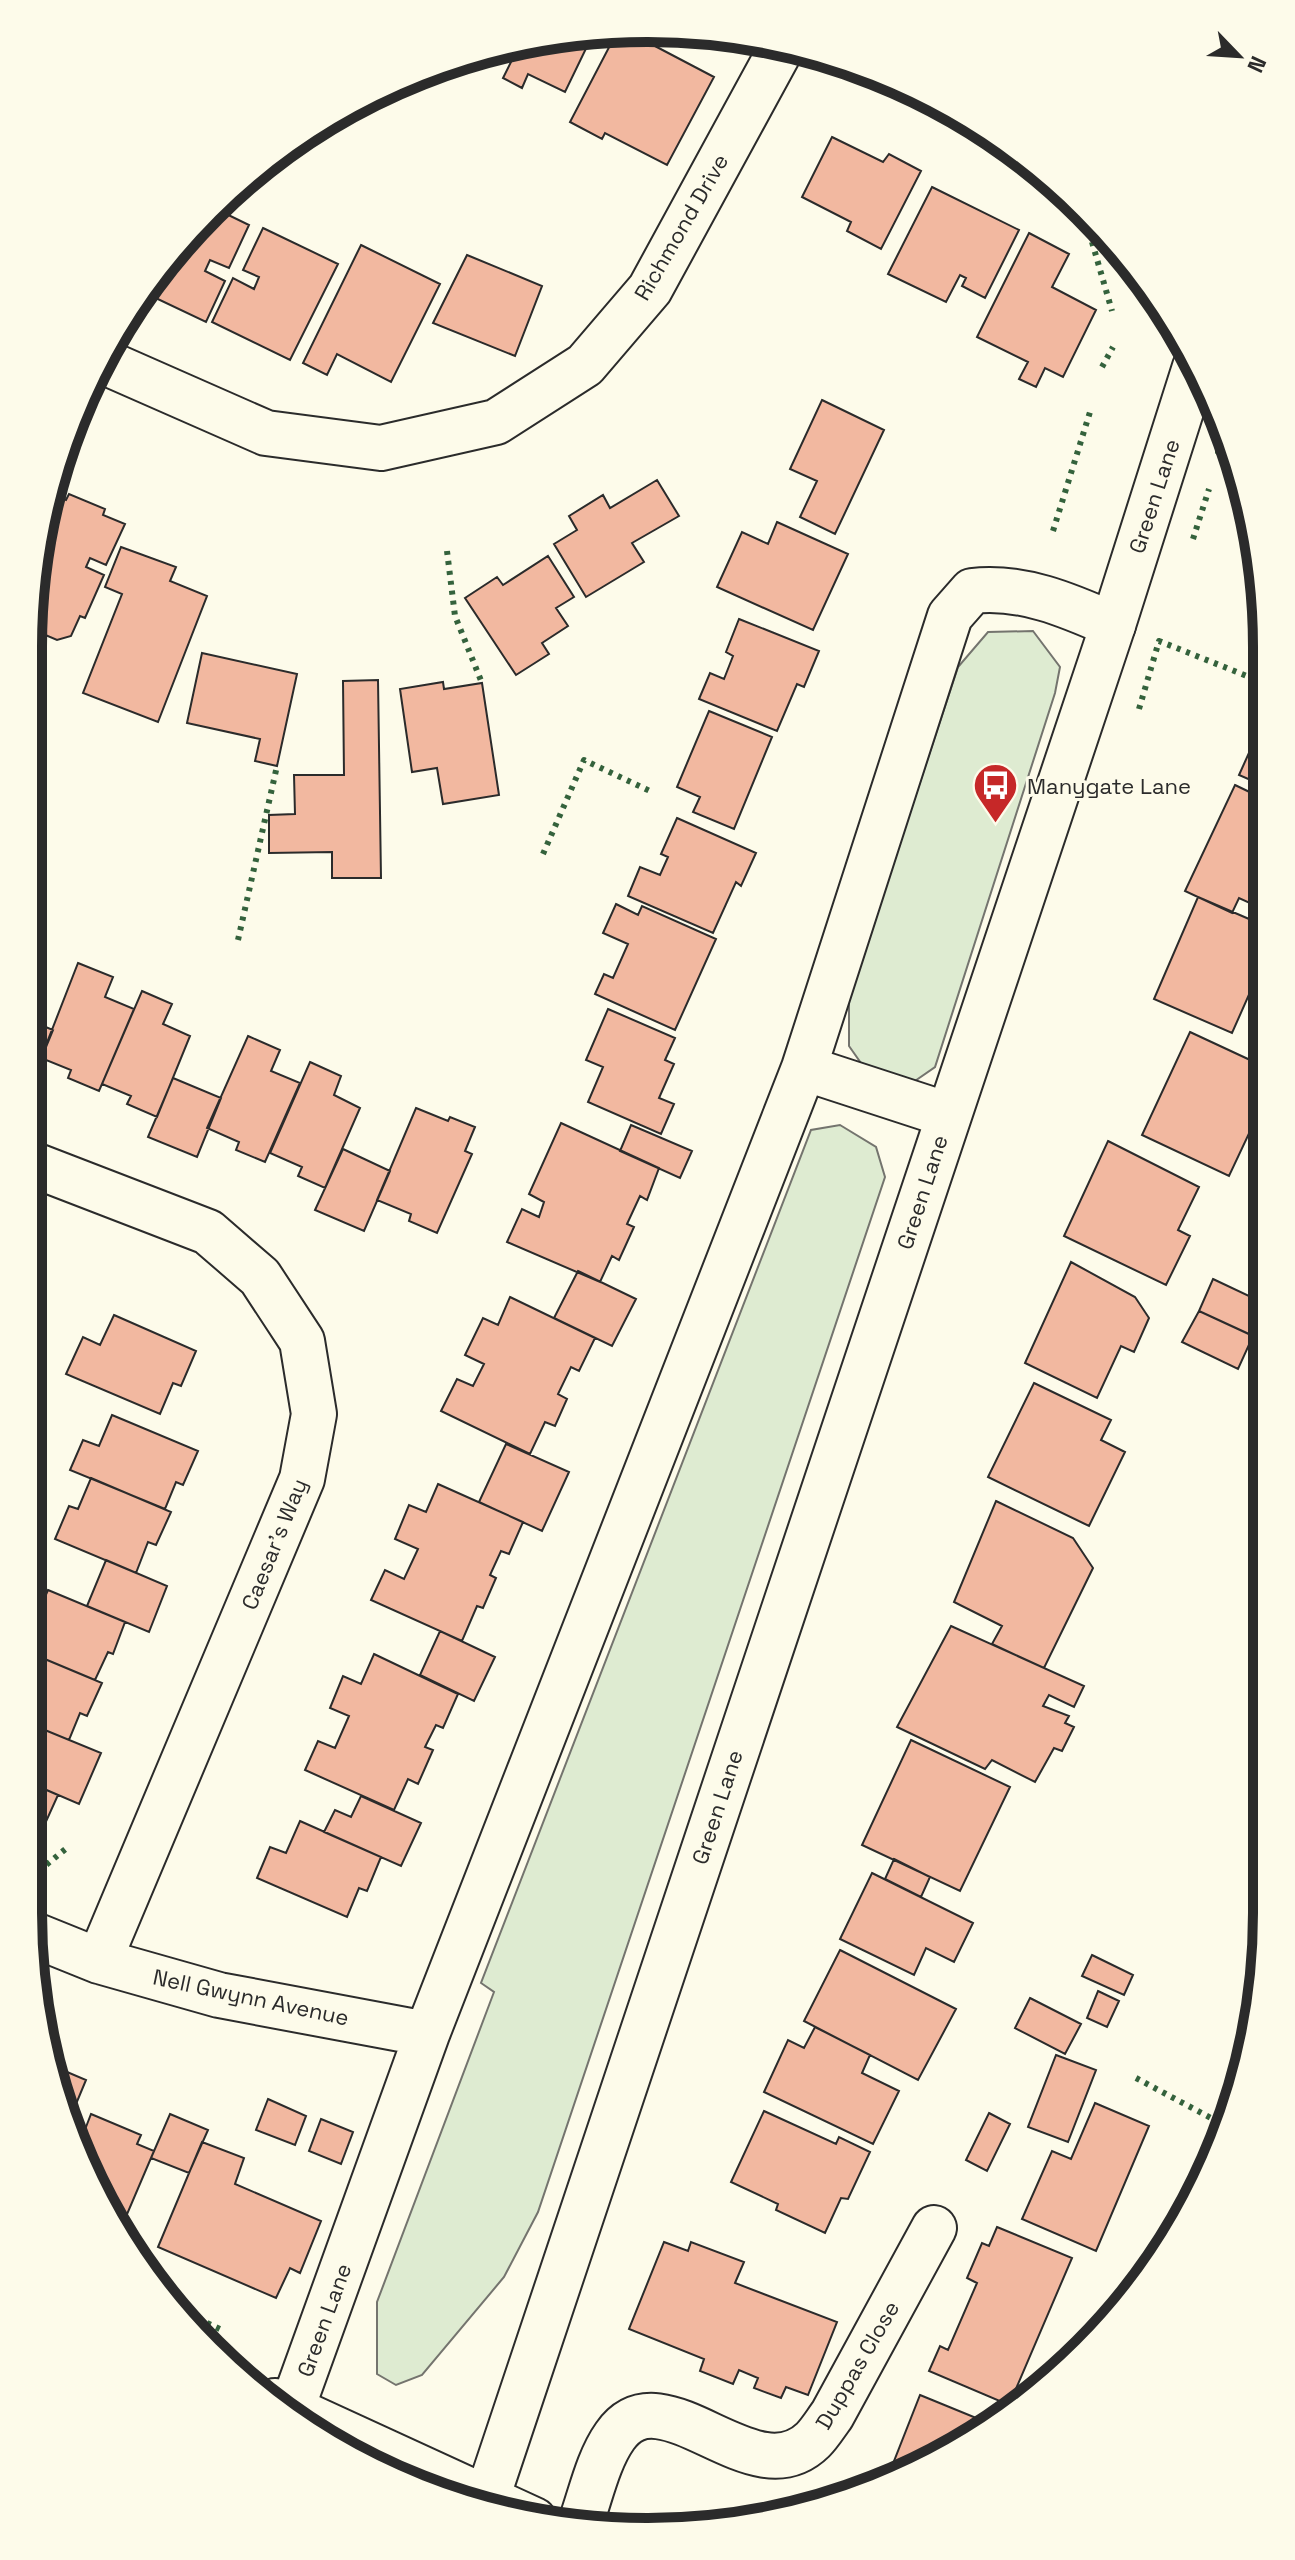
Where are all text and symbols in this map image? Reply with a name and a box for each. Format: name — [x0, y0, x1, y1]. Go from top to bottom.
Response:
north arrow — [1199, 16, 1279, 96]
text: N — [1241, 52, 1273, 77]
street label: Richmond Drive — [628, 149, 734, 305]
street label: Green Lane — [1122, 435, 1186, 557]
bus stop icon: Manygate Lane — [972, 762, 1020, 825]
place label: Manygate Lane — [1027, 772, 1191, 800]
street label: Green Lane — [890, 1131, 954, 1253]
street label: Caesar's Way — [235, 1474, 313, 1614]
street label: Green Lane — [685, 1746, 749, 1868]
street label: Nell Gwynn Avenue — [150, 1963, 352, 2031]
street label: Green Lane — [291, 2259, 357, 2381]
street label: Duppas Close — [809, 2296, 905, 2434]

